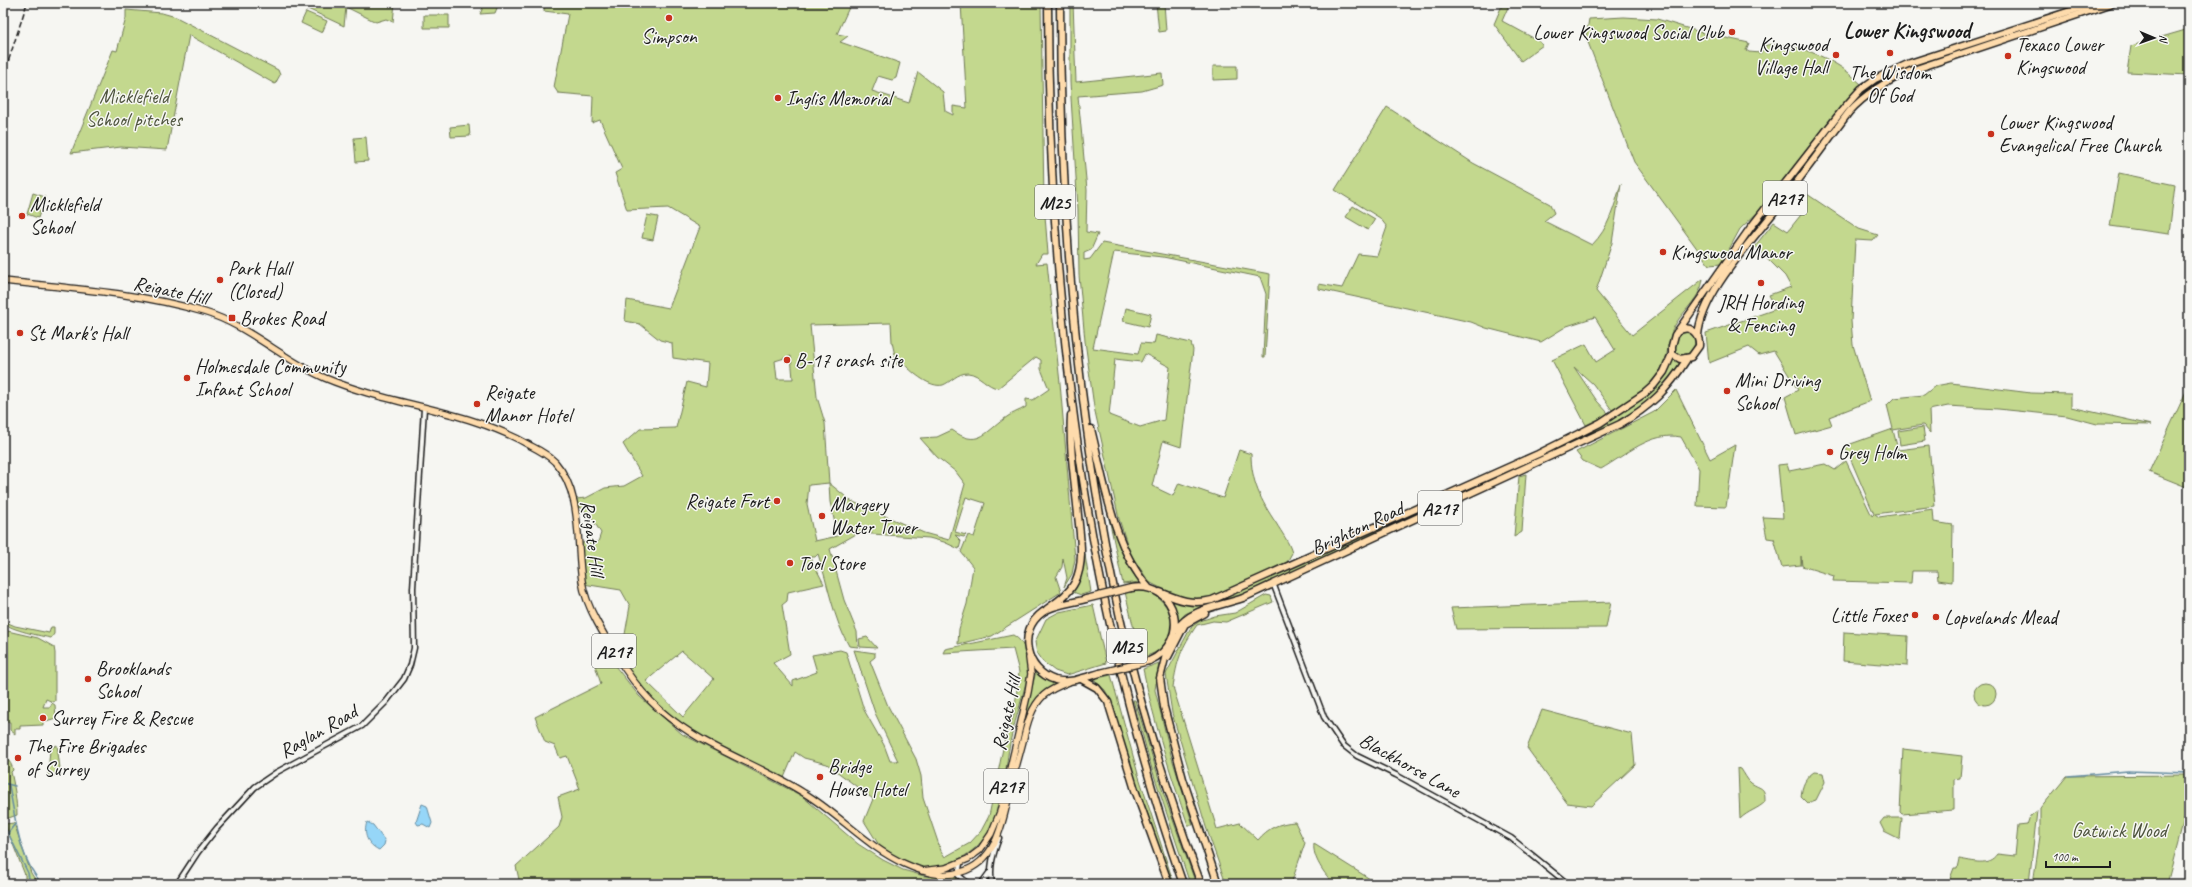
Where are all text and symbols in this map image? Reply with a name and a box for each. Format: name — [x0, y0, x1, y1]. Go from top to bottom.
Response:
marker: Simpson — [664, 13, 674, 23]
district label: Lower Kingswood — [1844, 17, 1974, 45]
north arrow — [2134, 18, 2174, 58]
place label: Lower Kingswood Social Club — [1533, 20, 1725, 45]
place label: Simpson — [641, 24, 698, 49]
marker: Lower Kingswood Social Club — [1727, 27, 1737, 37]
place label: Kingswood Village Hall — [1754, 32, 1832, 80]
place label: Texaco Lower Kingswood — [2016, 32, 2105, 80]
text: N — [2157, 35, 2171, 44]
marker: The Wisdom Of God — [1885, 48, 1895, 58]
marker: Kingswood Village Hall — [1831, 50, 1841, 60]
marker: Texaco Lower Kingswood — [2003, 51, 2013, 61]
place label: The Wisdom Of God — [1849, 60, 1932, 108]
park label: Micklefield School pitches — [86, 84, 184, 132]
place label: Inglis Memorial — [786, 86, 895, 111]
marker: Inglis Memorial — [773, 93, 783, 103]
place label: Lower Kingswood Evangelical Free Church — [1999, 110, 2163, 158]
marker: Lower Kingswood Evangelical Free Church — [1986, 129, 1996, 139]
road number: A217 — [1763, 181, 1807, 215]
road number: M25 — [1035, 185, 1075, 219]
place label: Micklefield School — [30, 192, 103, 240]
marker: Micklefield School — [17, 211, 27, 221]
place label: Kingswood Manor — [1671, 240, 1793, 265]
marker: Kingswood Manor — [1658, 247, 1668, 257]
place label: Park Hall (Closed) — [228, 256, 294, 304]
street label: Reigate Hill — [131, 270, 214, 311]
marker: Park Hall (Closed) — [215, 275, 225, 285]
marker: JRH Hording & Fencing — [1756, 278, 1766, 288]
place label: JRH Hording & Fencing — [1717, 290, 1805, 338]
place label: Brokes Road — [240, 306, 327, 331]
marker: Brokes Road — [227, 313, 237, 323]
place label: St Mark's Hall — [28, 321, 132, 346]
marker: St Mark's Hall — [15, 328, 25, 338]
place label: B-17 crash site — [795, 348, 904, 373]
place label: Holmesdale Community Infant School — [195, 354, 348, 402]
marker: B-17 crash site — [782, 355, 792, 365]
place label: Mini Driving School — [1735, 368, 1822, 416]
marker: Holmesdale Community Infant School — [182, 373, 192, 383]
place label: Reigate Manor Hotel — [485, 380, 575, 428]
marker: Mini Driving School — [1722, 386, 1732, 396]
marker: Reigate Manor Hotel — [472, 399, 482, 409]
place label: Grey Holm — [1838, 440, 1908, 465]
marker: Grey Holm — [1825, 447, 1835, 457]
place label: Reigate Fort — [685, 489, 771, 514]
road number: A217 — [1418, 491, 1462, 525]
place label: Margery Water Tower — [830, 492, 919, 540]
street label: Brighton Road — [1307, 495, 1410, 561]
marker: Reigate Fort — [772, 496, 782, 506]
street label: Reigate Hill — [575, 499, 611, 581]
marker: Margery Water Tower — [817, 511, 827, 521]
place label: Tool Store — [798, 551, 866, 576]
marker: Tool Store — [785, 558, 795, 568]
place label: Little Foxes — [1831, 603, 1909, 628]
place label: Lopvelands Mead — [1944, 605, 2060, 630]
marker: Little Foxes — [1910, 610, 1920, 620]
marker: Lopvelands Mead — [1931, 612, 1941, 622]
road number: M25 — [1107, 629, 1147, 663]
road number: A217 — [592, 634, 636, 668]
place label: Brooklands School — [96, 656, 172, 704]
street label: Reigate Hill — [986, 670, 1027, 753]
marker: Brooklands School — [83, 674, 93, 684]
street label: Raglan Road — [275, 698, 364, 764]
place label: Surrey Fire & Rescue — [51, 706, 194, 731]
marker: Surrey Fire & Rescue — [38, 713, 48, 723]
street label: Blackhorse Lane — [1355, 727, 1466, 804]
place label: The Fire Brigades of Surrey — [26, 734, 147, 782]
marker: The Fire Brigades of Surrey — [13, 753, 23, 763]
place label: Bridge House Hotel — [828, 754, 910, 802]
road number: A217 — [984, 769, 1028, 803]
marker: Bridge House Hotel — [815, 772, 825, 782]
park label: Gatwick Wood — [2071, 818, 2170, 843]
scale bar — [2046, 843, 2110, 869]
text: 100 m — [2052, 849, 2079, 865]

